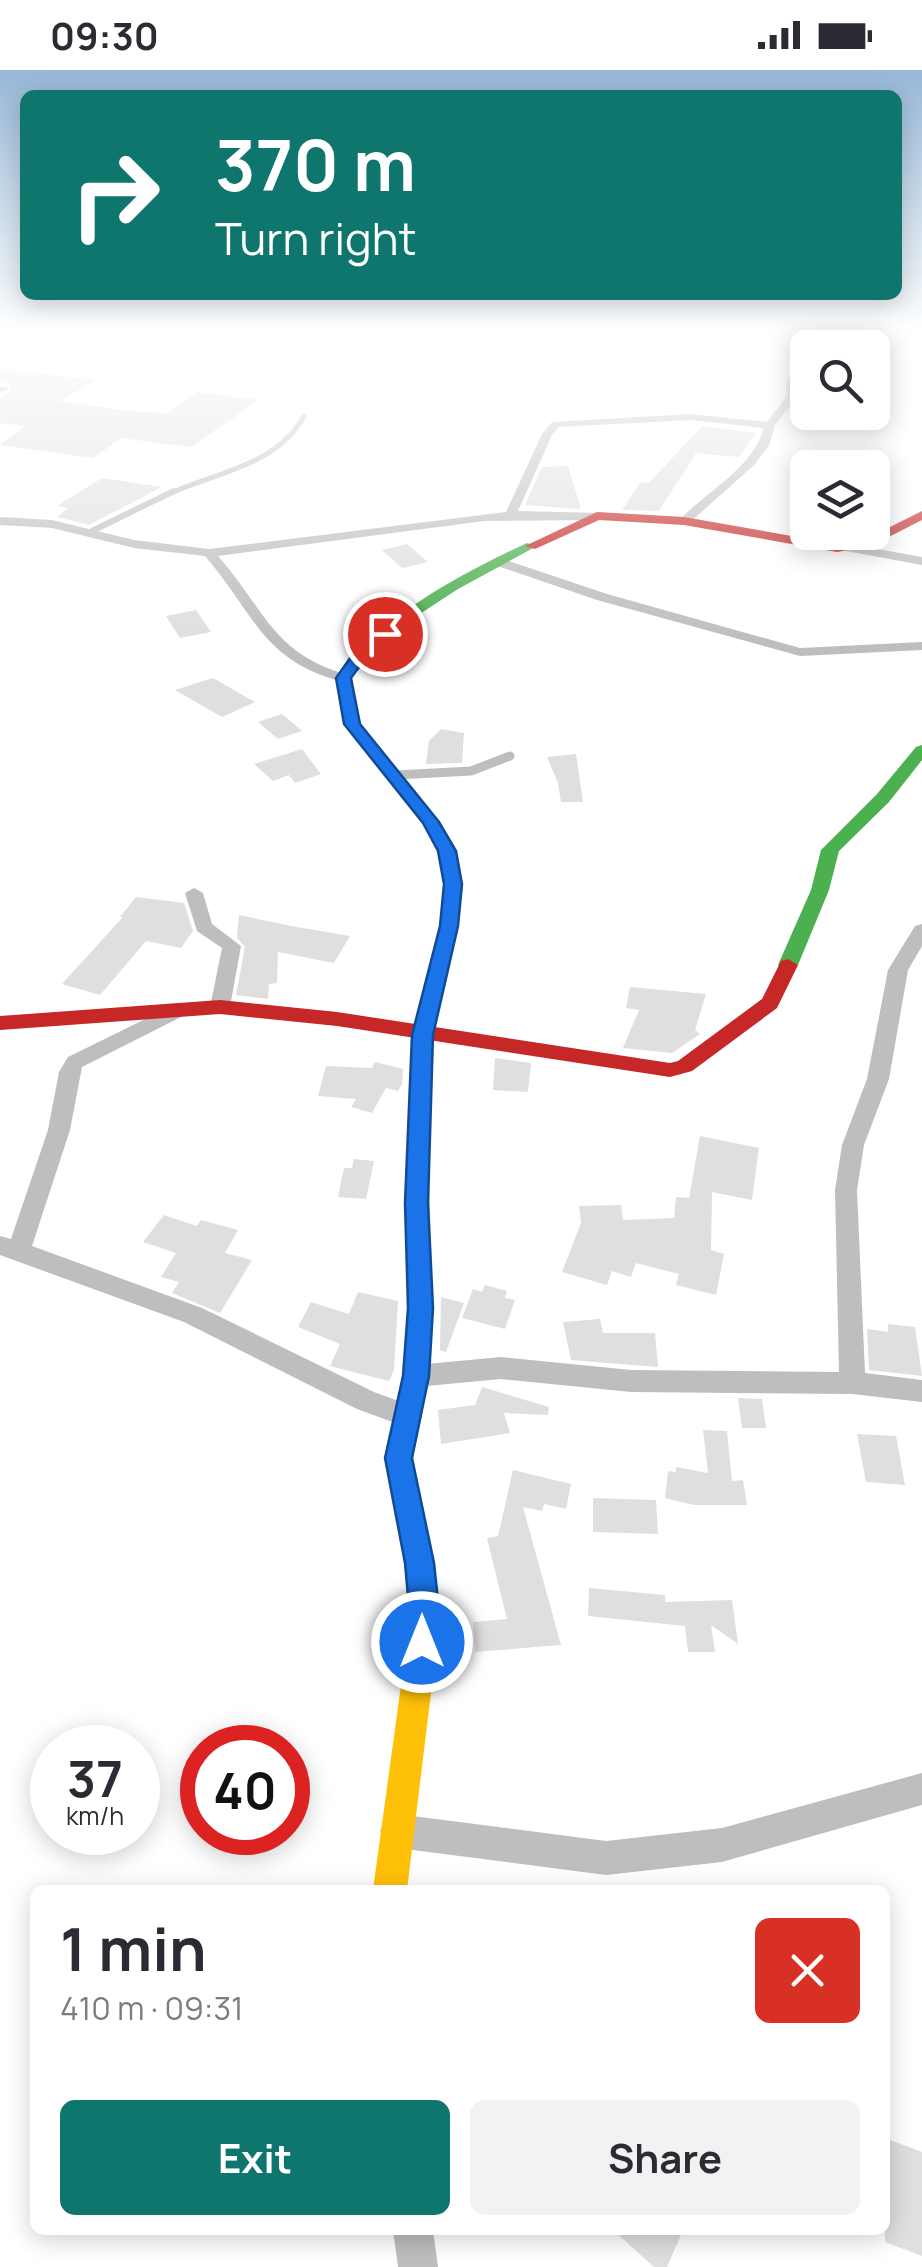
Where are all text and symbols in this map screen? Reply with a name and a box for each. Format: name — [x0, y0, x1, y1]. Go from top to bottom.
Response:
text: 09:30 — [50, 9, 159, 61]
text: 370 m — [215, 116, 416, 212]
icon: right — [50, 130, 180, 260]
text: Turn right — [215, 207, 416, 269]
map controls — [790, 330, 890, 550]
button: search — [790, 330, 890, 430]
button: layers — [790, 450, 890, 550]
pin — [343, 592, 428, 677]
icon: arrive — [358, 607, 413, 662]
position arrow — [370, 1590, 474, 1694]
speed limit sign: 40 — [180, 1725, 310, 1855]
text: 37 — [67, 1744, 123, 1812]
text: km/h — [66, 1798, 124, 1833]
text: 1 min — [60, 1907, 207, 1989]
button: close — [755, 1918, 860, 2023]
text: 410 m · 09:31 — [60, 1986, 244, 2030]
button: Exit — [60, 2100, 450, 2215]
button: Share — [470, 2100, 860, 2215]

